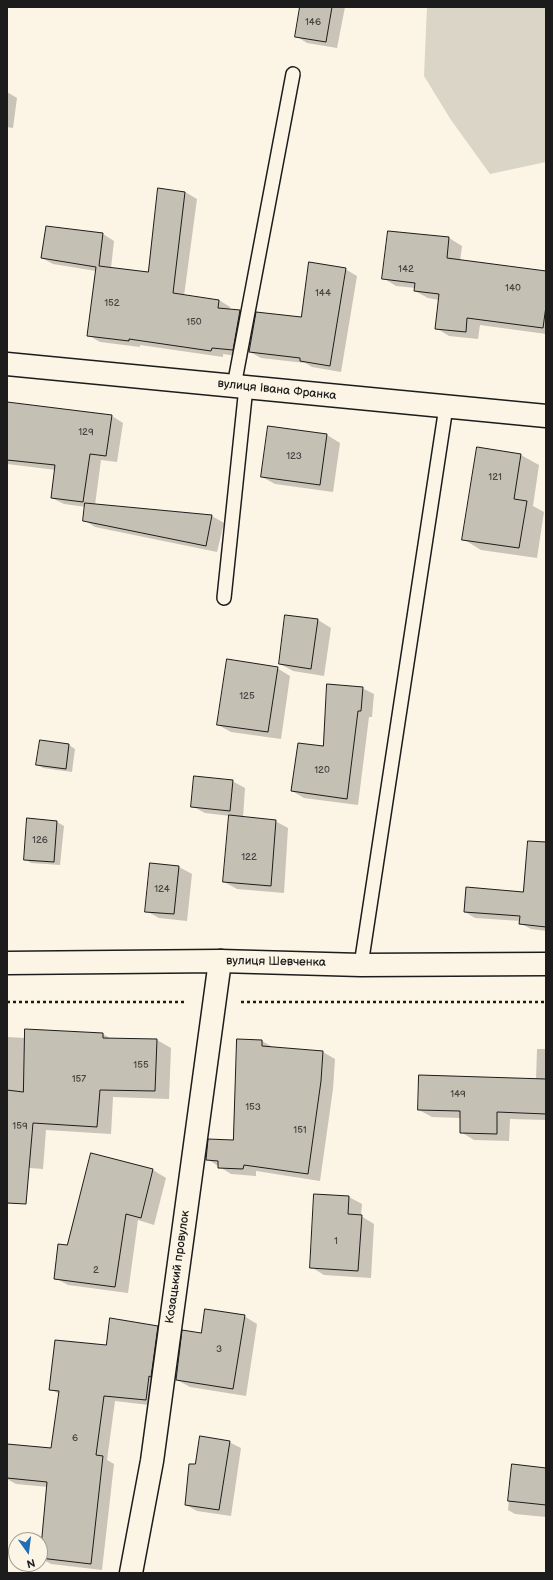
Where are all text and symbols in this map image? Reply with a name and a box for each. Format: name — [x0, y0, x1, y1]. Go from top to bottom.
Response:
house number: 146 — [305, 16, 321, 28]
house number: 142 — [398, 263, 414, 275]
house number: 140 — [505, 282, 521, 294]
house number: 144 — [315, 287, 331, 299]
house number: 152 — [104, 297, 120, 309]
house number: 150 — [186, 316, 202, 328]
street label: вулиця Івана Франка — [217, 377, 337, 403]
house number: 129 — [78, 426, 94, 438]
house number: 123 — [286, 450, 302, 462]
house number: 121 — [488, 471, 502, 483]
house number: 125 — [239, 690, 255, 702]
house number: 120 — [314, 764, 330, 776]
house number: 126 — [32, 834, 48, 846]
house number: 122 — [241, 851, 257, 863]
house number: 124 — [154, 883, 170, 895]
street label: вулиця Шевченка — [226, 954, 326, 970]
house number: 155 — [133, 1059, 149, 1071]
house number: 157 — [72, 1073, 86, 1085]
house number: 149 — [450, 1088, 466, 1100]
house number: 153 — [245, 1101, 261, 1113]
house number: 159 — [12, 1120, 28, 1132]
house number: 151 — [293, 1124, 307, 1136]
street label: Козацький провулок — [163, 1209, 193, 1325]
house number: 1 — [334, 1235, 338, 1247]
house number: 2 — [93, 1264, 99, 1276]
house number: 3 — [216, 1343, 222, 1355]
house number: 6 — [72, 1432, 78, 1444]
north arrow — [8, 1532, 48, 1572]
text: N — [25, 1556, 36, 1570]

